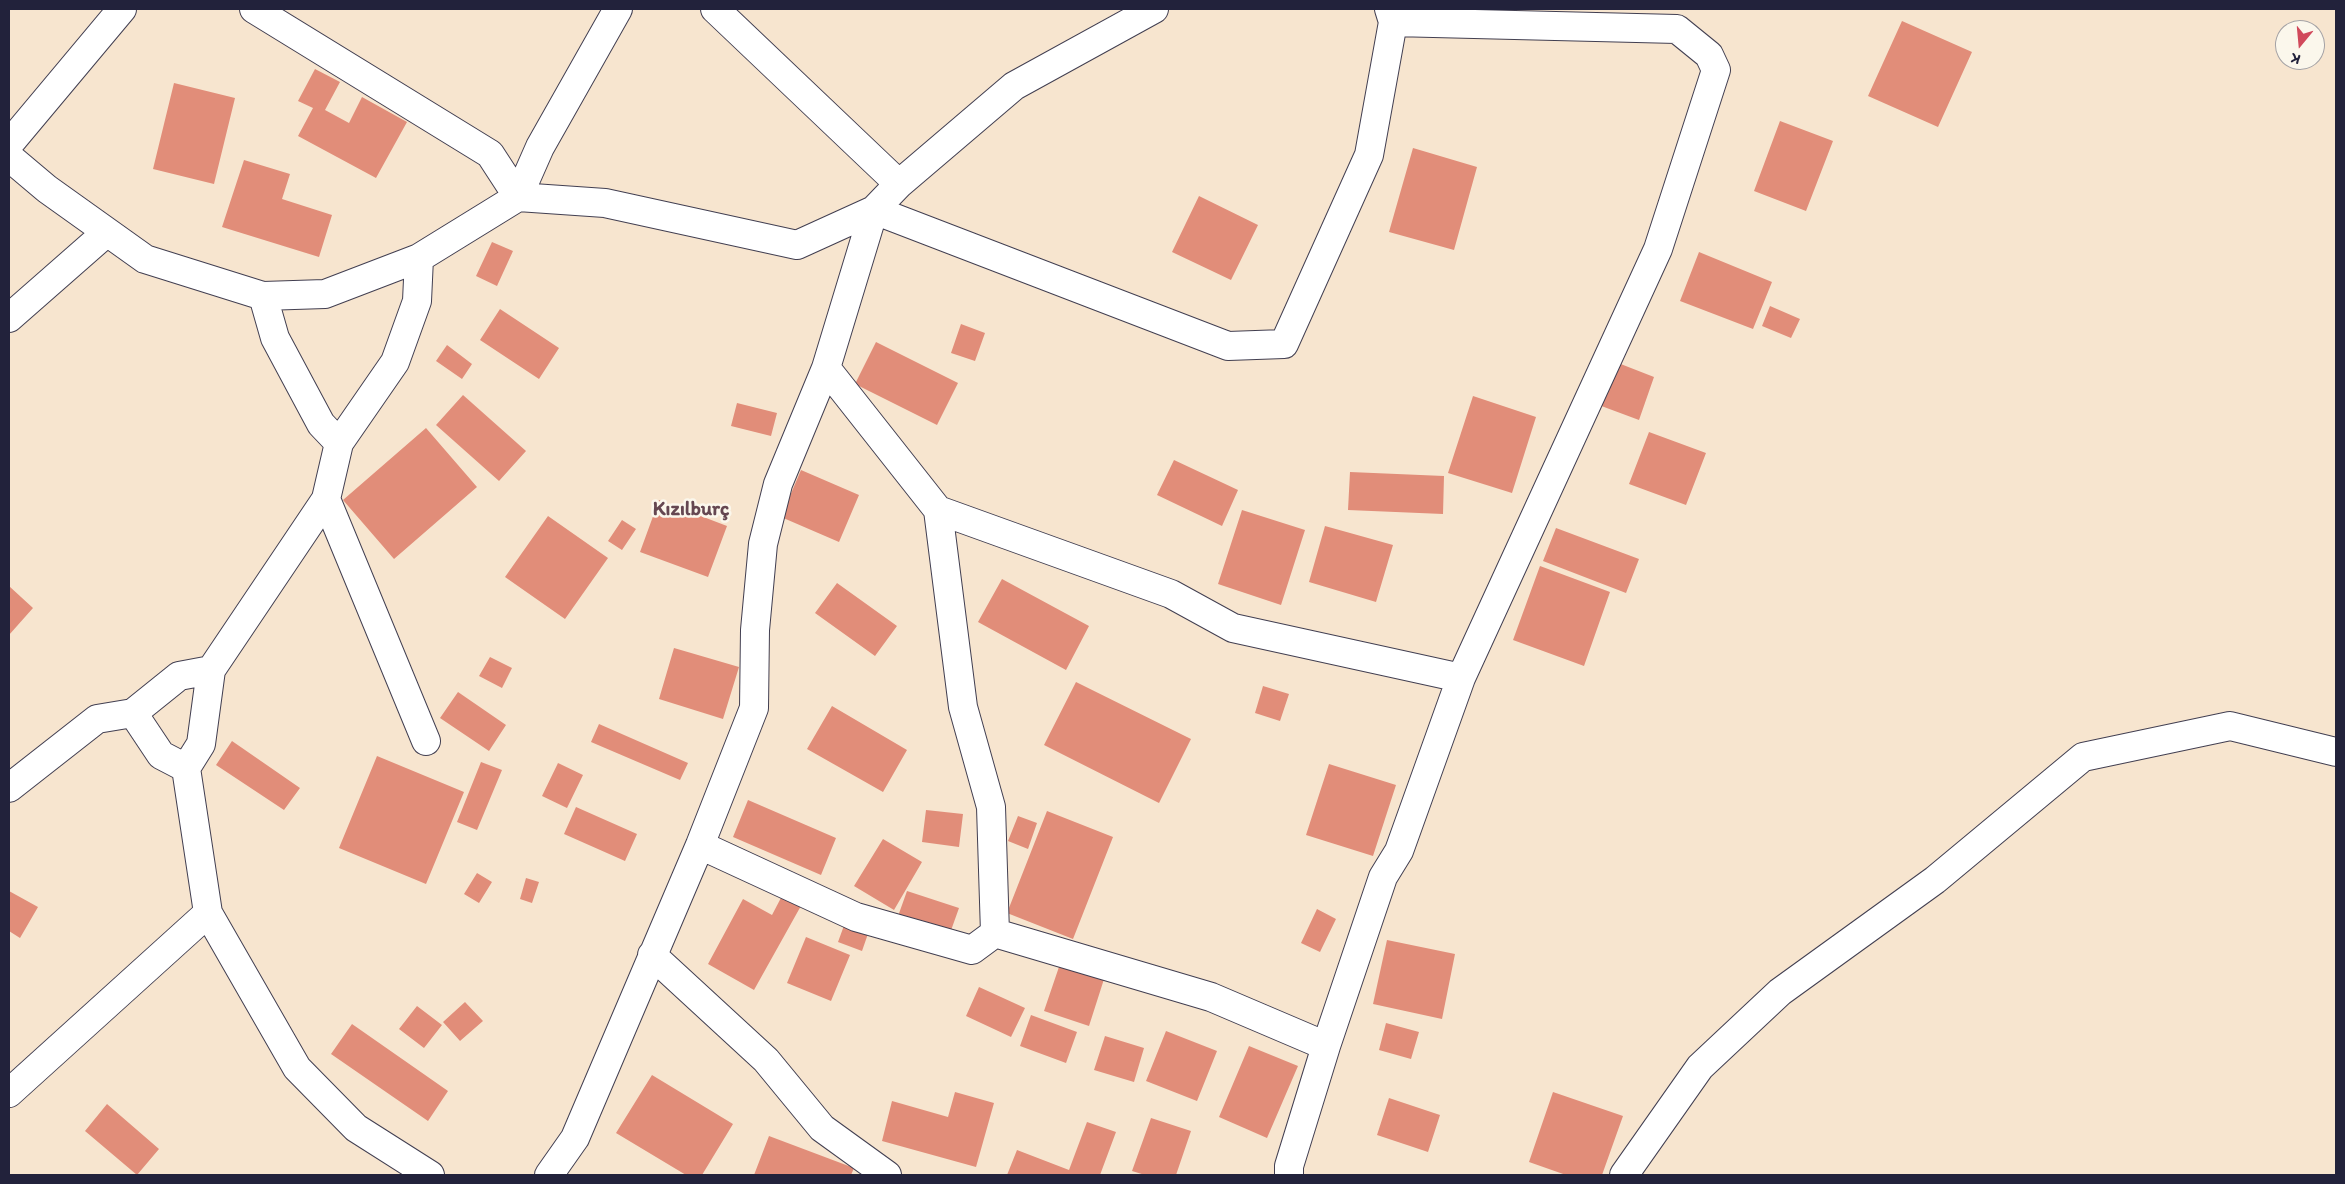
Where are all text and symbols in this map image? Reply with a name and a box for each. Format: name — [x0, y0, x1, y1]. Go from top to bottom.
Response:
north arrow — [2275, 20, 2325, 70]
text: K — [2289, 49, 2303, 68]
district label: Kızılburç — [653, 498, 729, 522]

